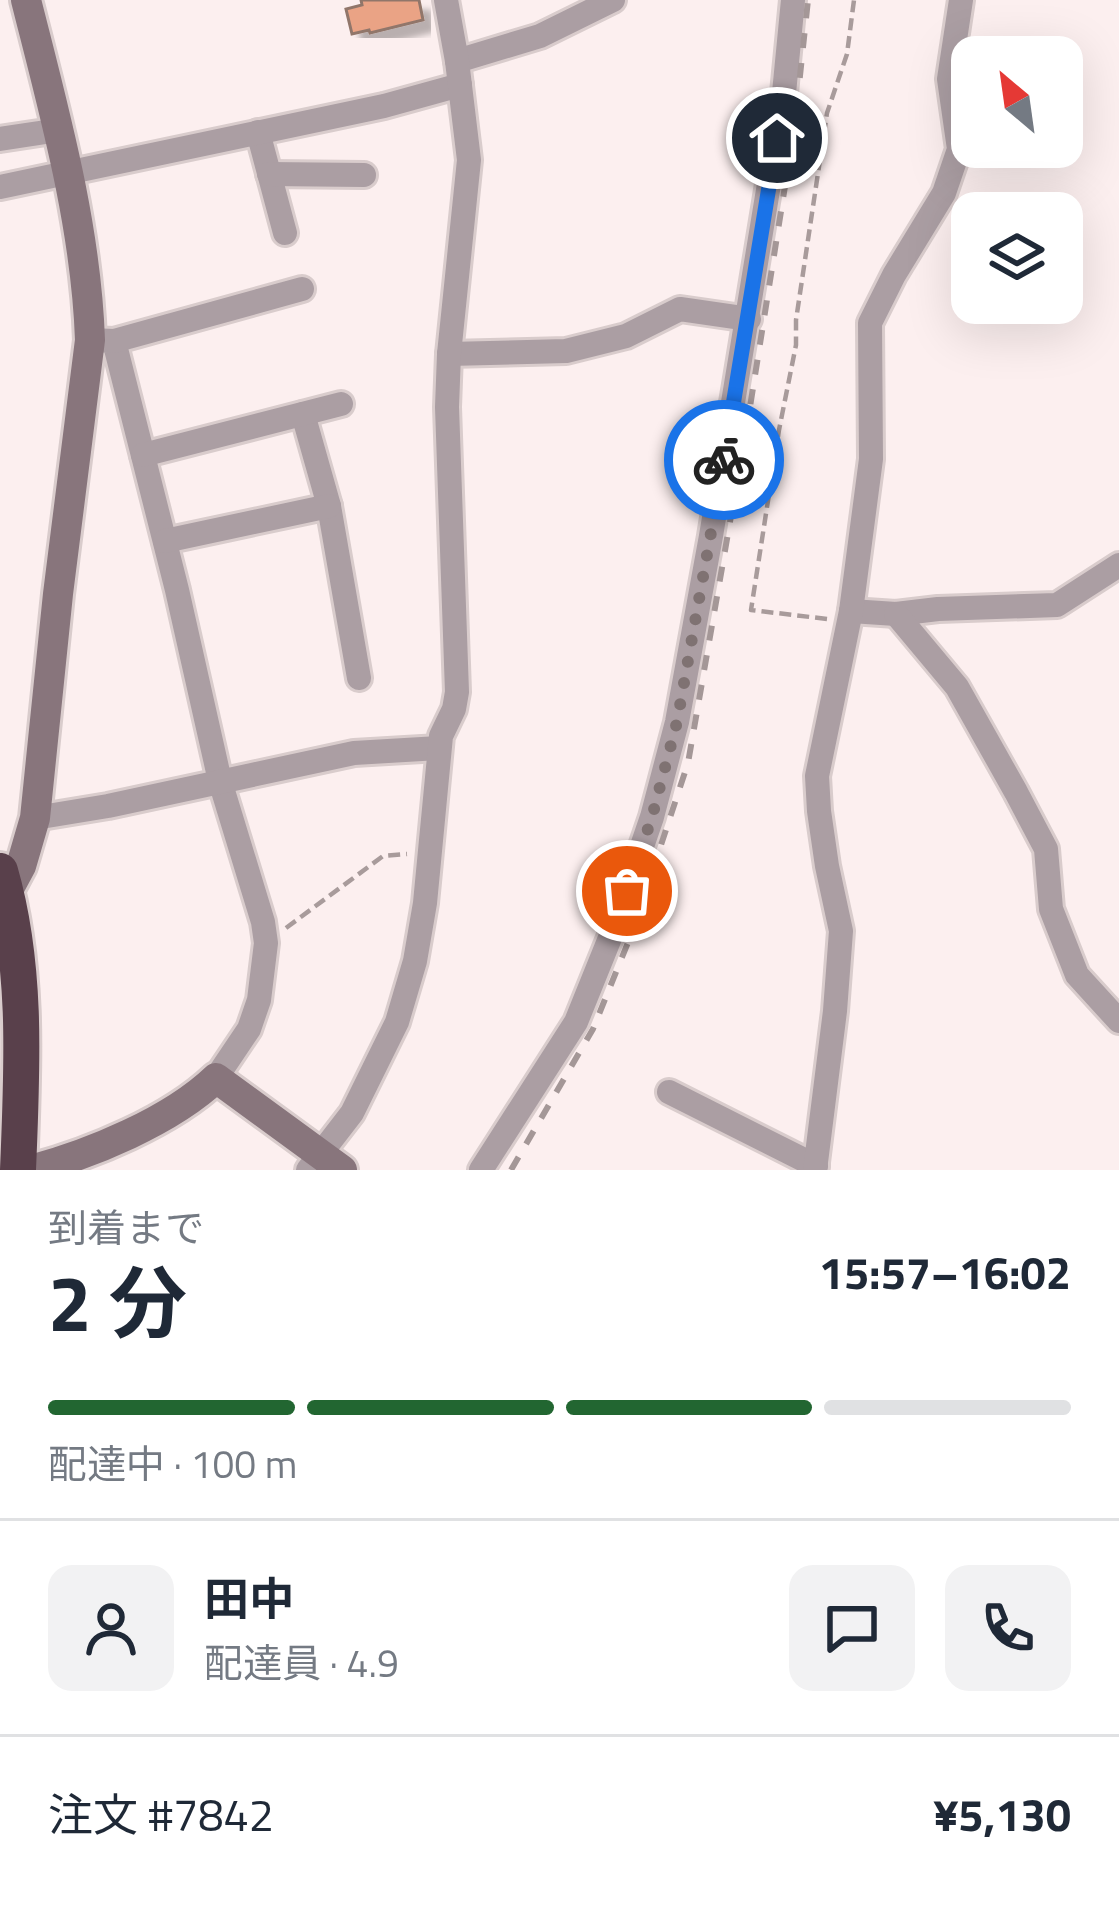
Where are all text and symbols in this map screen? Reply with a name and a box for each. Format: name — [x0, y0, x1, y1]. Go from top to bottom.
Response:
north arrow — [951, 36, 1083, 168]
map controls — [951, 36, 1083, 324]
pin — [726, 87, 828, 189]
icon: home — [744, 105, 810, 171]
button: layers — [951, 192, 1083, 324]
courier — [664, 400, 784, 520]
icon: bike — [691, 427, 757, 493]
pin — [576, 840, 678, 942]
icon: bag — [594, 858, 660, 924]
text: 到着まで — [48, 1198, 204, 1257]
text: 15:57–16:02 — [819, 1238, 1071, 1306]
text: 2 分 — [48, 1243, 187, 1361]
text: 配達中 · 100 m — [48, 1434, 297, 1493]
text: 田中 — [204, 1564, 294, 1632]
button: person — [48, 1565, 174, 1691]
button: chat — [789, 1565, 915, 1691]
button: phone — [945, 1565, 1071, 1691]
text: 配達員 · 4.9 — [204, 1633, 399, 1692]
text: 注文 #7842 — [48, 1780, 274, 1848]
text: ¥5,130 — [933, 1780, 1071, 1848]

